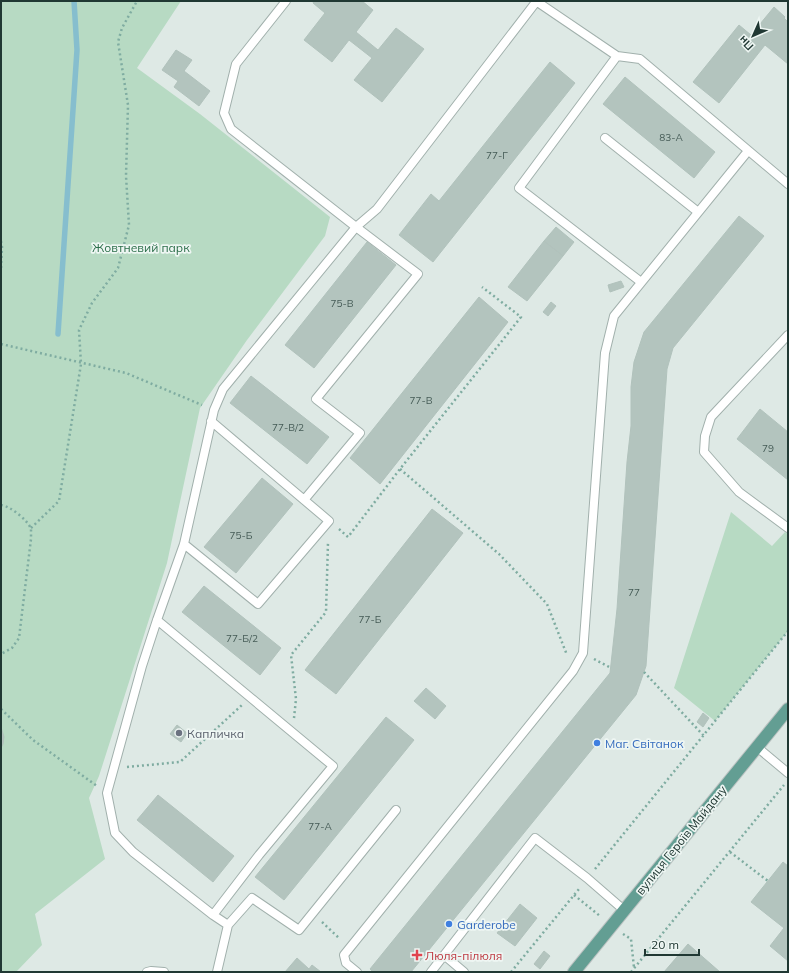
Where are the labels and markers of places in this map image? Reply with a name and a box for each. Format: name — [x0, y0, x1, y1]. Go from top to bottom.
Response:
place label: Капличка — [187, 726, 244, 741]
marker: Капличка — [174, 728, 184, 738]
place label: Маг. Світанок — [605, 736, 684, 751]
marker: Маг. Світанок — [592, 738, 602, 748]
place label: Garderobe — [457, 917, 516, 932]
marker: Garderobe — [444, 919, 454, 929]
place label: Люля-пілюля — [425, 948, 502, 963]
marker: Люля-пілюля — [412, 950, 422, 960]

